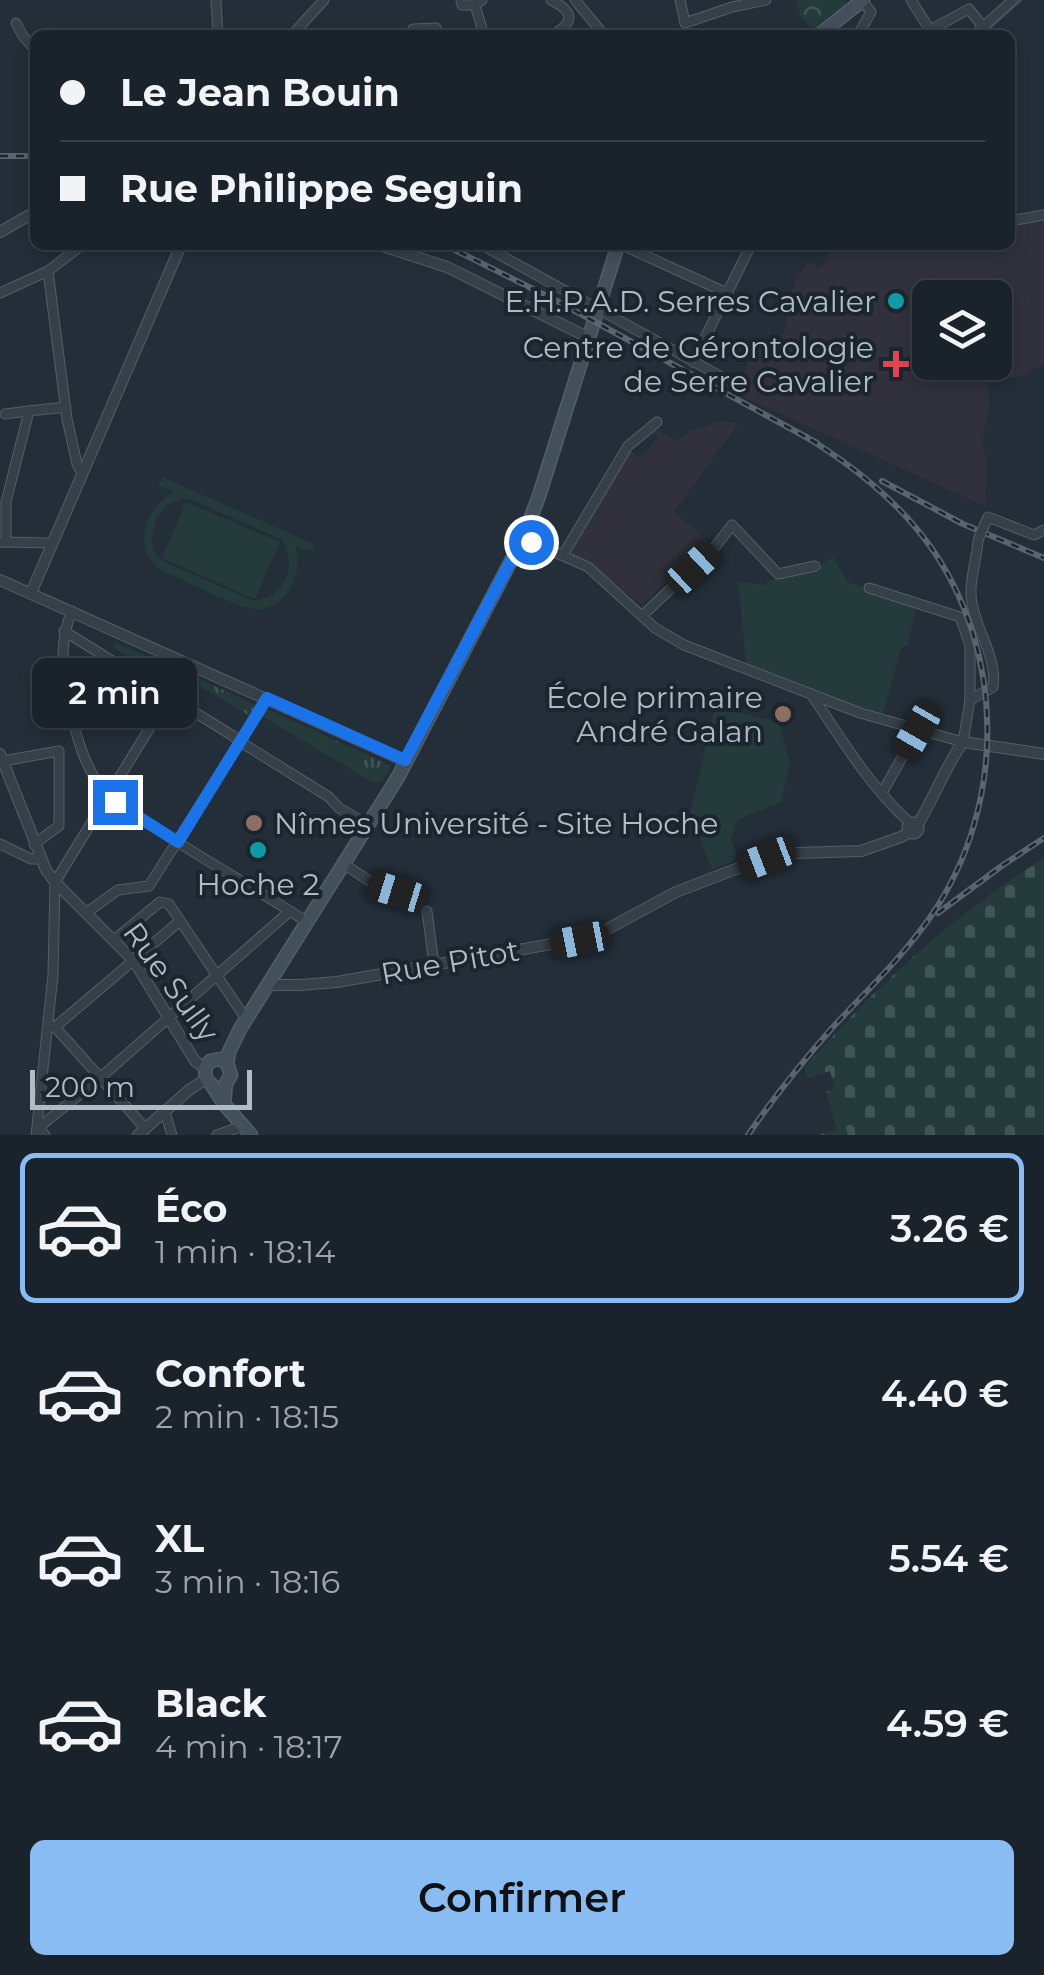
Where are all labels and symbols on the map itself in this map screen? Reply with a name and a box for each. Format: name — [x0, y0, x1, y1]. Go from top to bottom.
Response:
place label: E.H.P.A.D. Serres Cavalier — [504, 283, 876, 320]
marker: E.H.P.A.D. Serres Cavalier — [885, 290, 907, 312]
place label: Centre de Gérontologie de Serre Cavalier — [523, 329, 874, 400]
marker: Centre de Gérontologie de Serre Cavalier — [883, 351, 909, 377]
route start — [509, 520, 554, 565]
car — [661, 537, 725, 599]
callout: 2 min — [32, 657, 198, 727]
place label: École primaire André Galan — [546, 679, 763, 750]
car — [889, 698, 945, 764]
marker: École primaire André Galan — [772, 703, 794, 725]
route end — [93, 780, 138, 825]
place label: Nîmes Université - Site Hoche — [274, 805, 718, 842]
marker: Nîmes Université - Site Hoche — [243, 812, 265, 834]
car — [734, 833, 800, 883]
marker: Hoche 2 — [247, 839, 269, 861]
place label: Hoche 2 — [196, 866, 320, 903]
car — [364, 869, 430, 915]
street label: Rue Sully — [115, 915, 227, 1050]
car — [548, 920, 612, 960]
street label: Rue Pitot — [378, 932, 522, 992]
scale bar — [30, 1065, 252, 1110]

